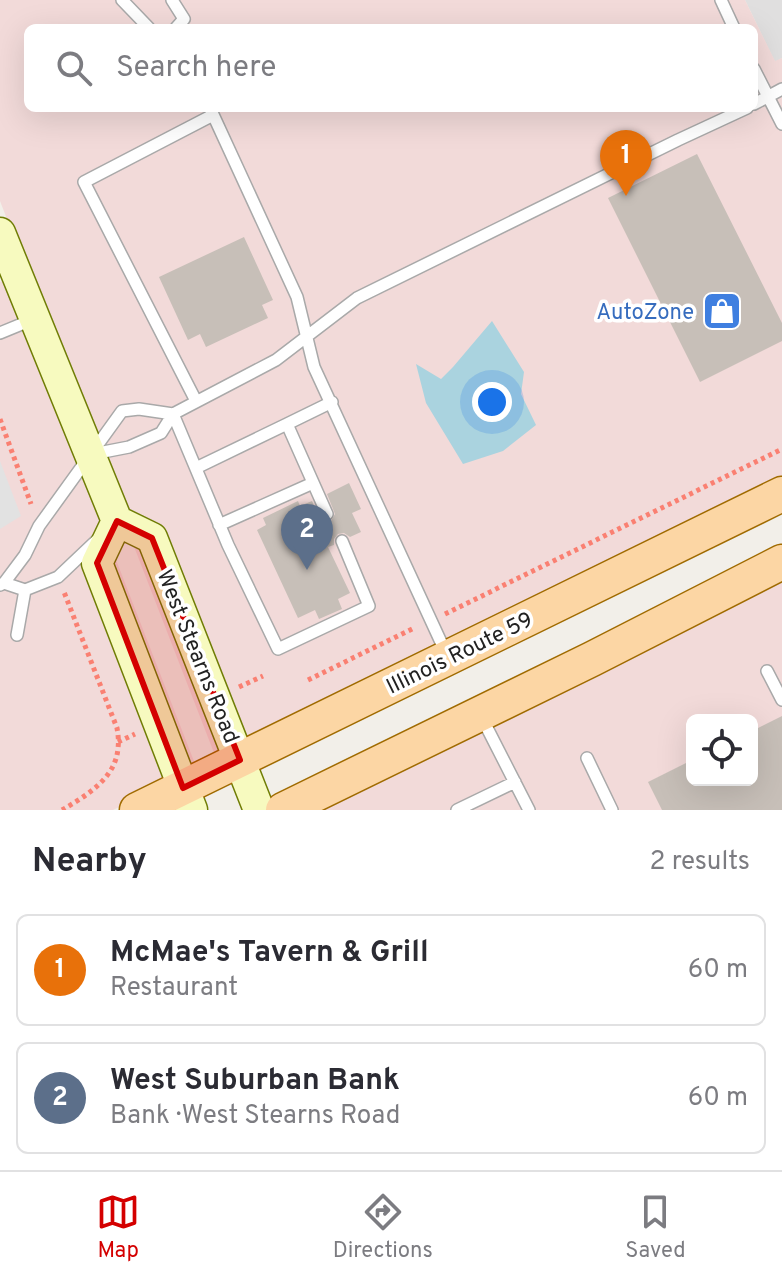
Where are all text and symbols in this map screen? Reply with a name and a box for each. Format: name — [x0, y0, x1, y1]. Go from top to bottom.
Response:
search box — [24, 24, 758, 112]
icon: search — [52, 46, 96, 90]
text: Search here — [116, 50, 276, 87]
pin: 1 — [600, 130, 652, 196]
shop icon: AutoZone — [701, 290, 743, 332]
place label: AutoZone — [596, 300, 694, 327]
your location — [472, 382, 512, 422]
pin: 2 — [281, 504, 333, 570]
street label: West Stearns Road — [149, 566, 244, 748]
street label: Illinois Route 59 — [382, 607, 538, 701]
map controls — [686, 714, 758, 786]
button: locate — [686, 714, 758, 786]
text: Nearby — [32, 841, 147, 884]
text: 2 results — [650, 846, 750, 879]
text: McMae's Tavern & Grill — [110, 935, 429, 972]
text: 1 — [55, 954, 65, 987]
text: 60 m — [688, 954, 748, 987]
text: Restaurant — [110, 972, 238, 1005]
text: West Suburban Bank — [110, 1063, 400, 1100]
text: 2 — [52, 1082, 68, 1115]
text: 60 m — [688, 1082, 748, 1115]
text: Bank · West Stearns Road — [110, 1100, 400, 1133]
tab: Map — [96, 1190, 140, 1265]
tab: Directions — [333, 1190, 433, 1265]
tab: Saved — [625, 1190, 686, 1265]

